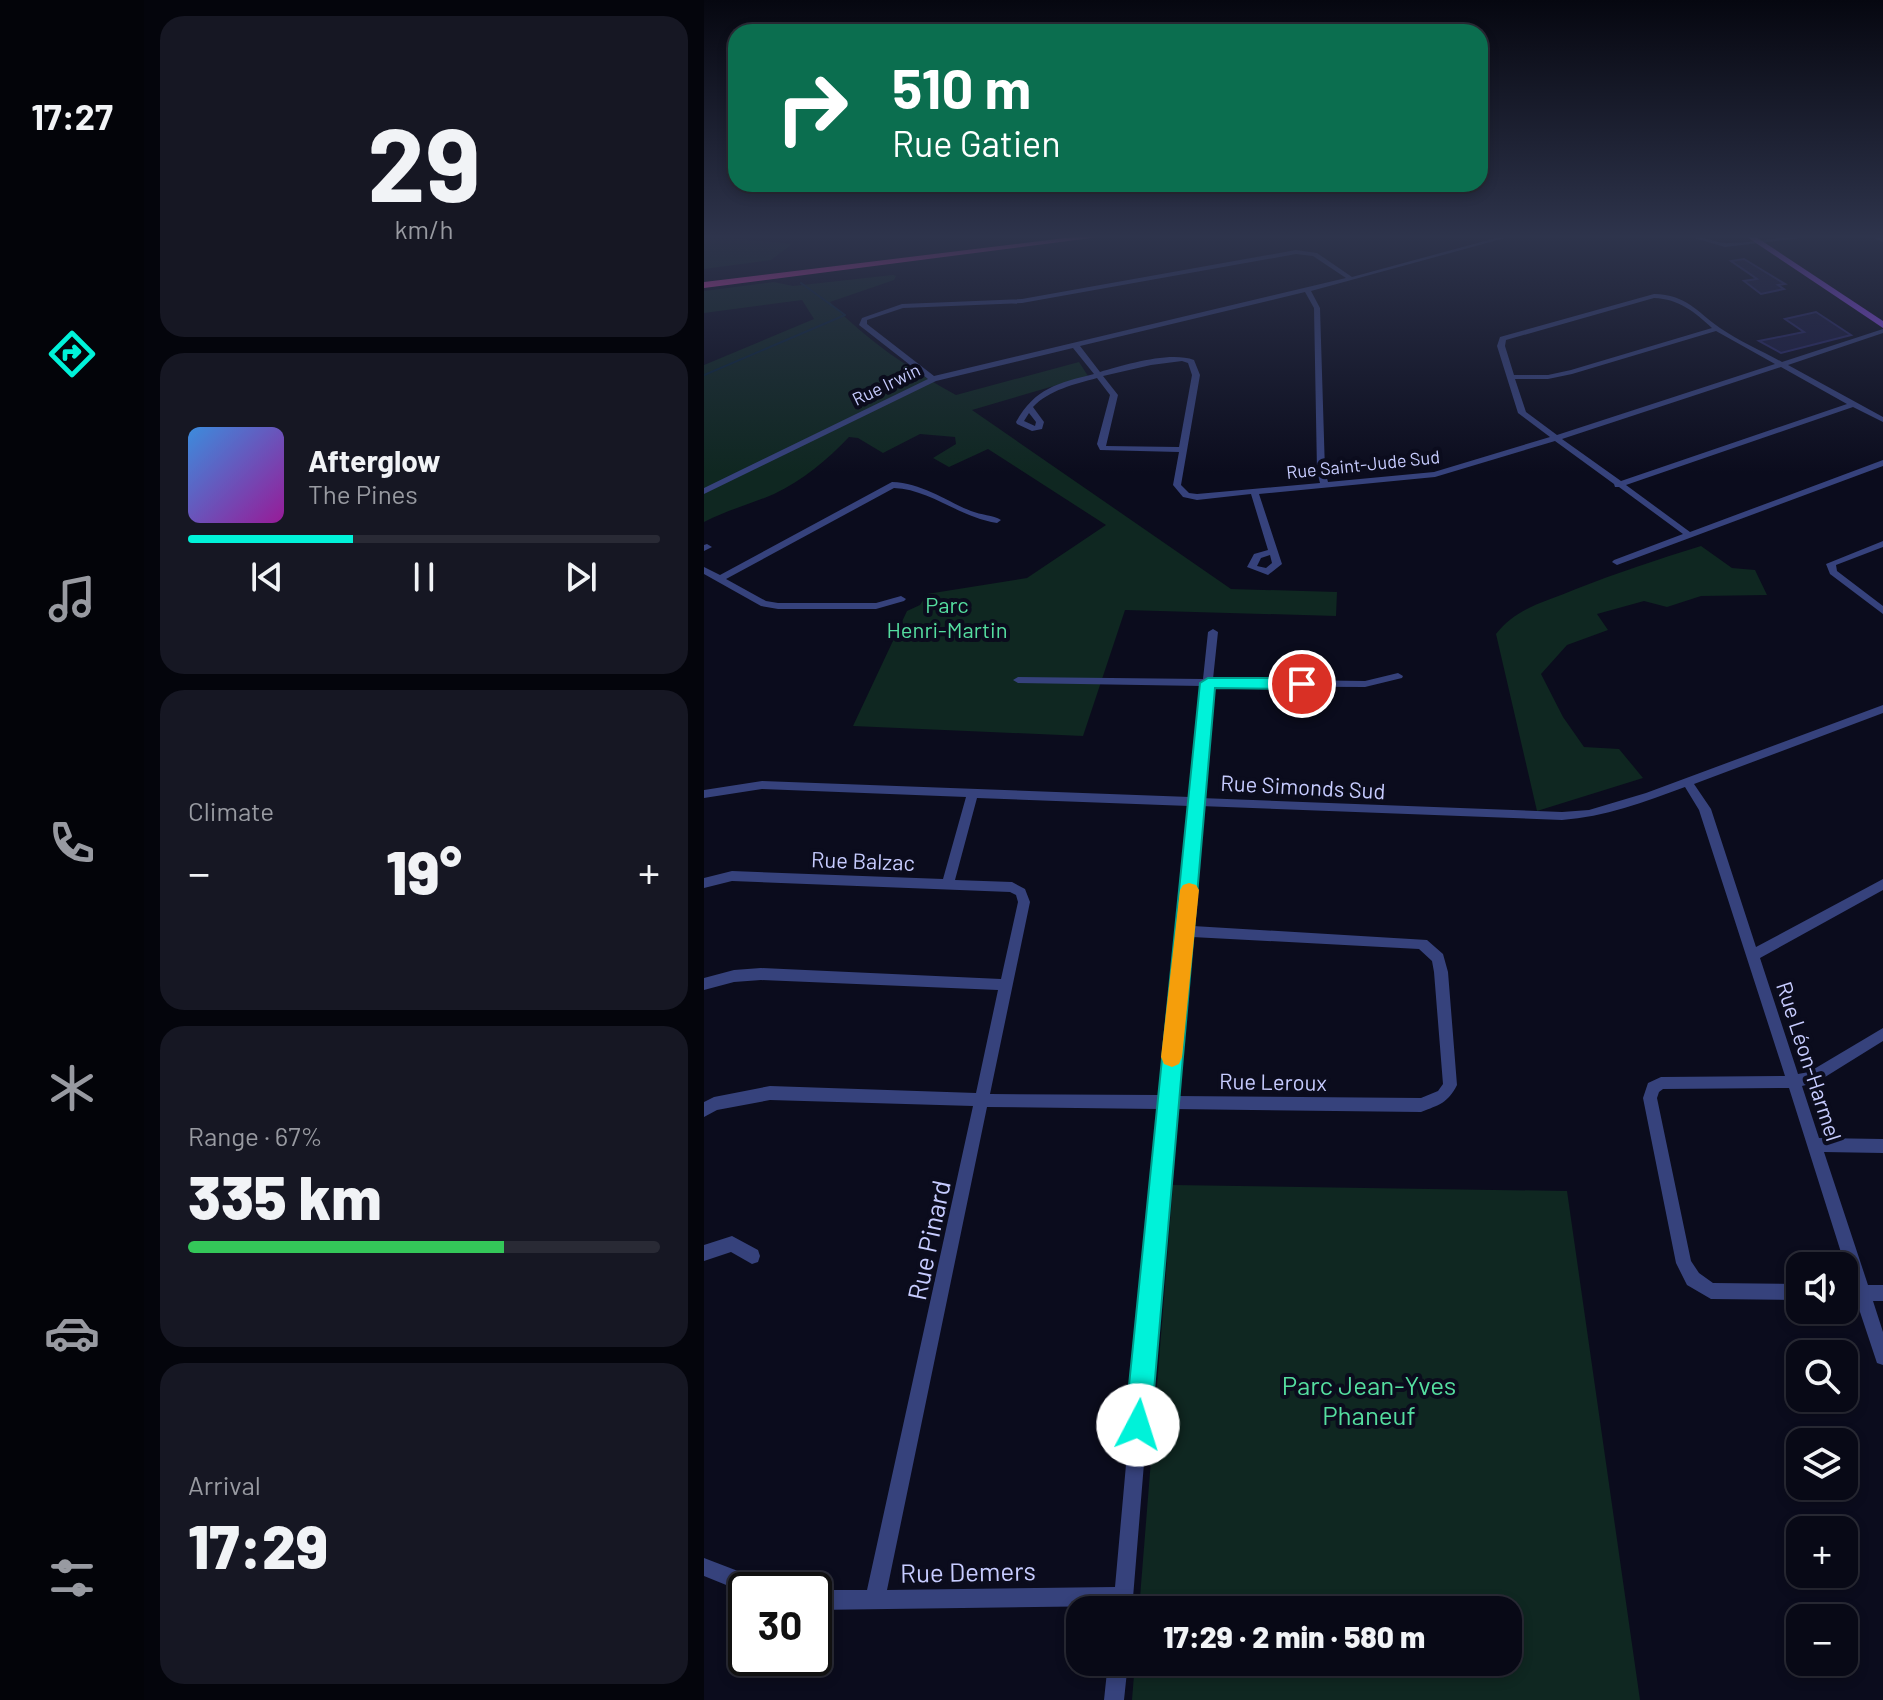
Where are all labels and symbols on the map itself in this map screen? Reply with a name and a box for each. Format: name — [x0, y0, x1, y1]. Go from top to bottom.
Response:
street label: Rue Irwin — [848, 358, 924, 410]
street label: Rue Saint-Jude Sud — [1285, 445, 1441, 483]
park label: Parc Henri-Martin — [886, 591, 1008, 642]
pin — [1268, 650, 1336, 718]
street label: Rue Simonds Sud — [1220, 769, 1386, 803]
street label: Rue Balzac — [811, 845, 915, 875]
street label: Rue Léon-Harmel — [1772, 978, 1848, 1144]
street label: Rue Leroux — [1219, 1067, 1327, 1095]
street label: Rue Pinard — [900, 1177, 956, 1303]
park label: Parc Jean-Yves Phaneuf — [1282, 1369, 1456, 1430]
position arrow — [1096, 1383, 1180, 1467]
street label: Rue Demers — [900, 1554, 1036, 1588]
speed limit sign: 30 — [728, 1572, 832, 1676]

